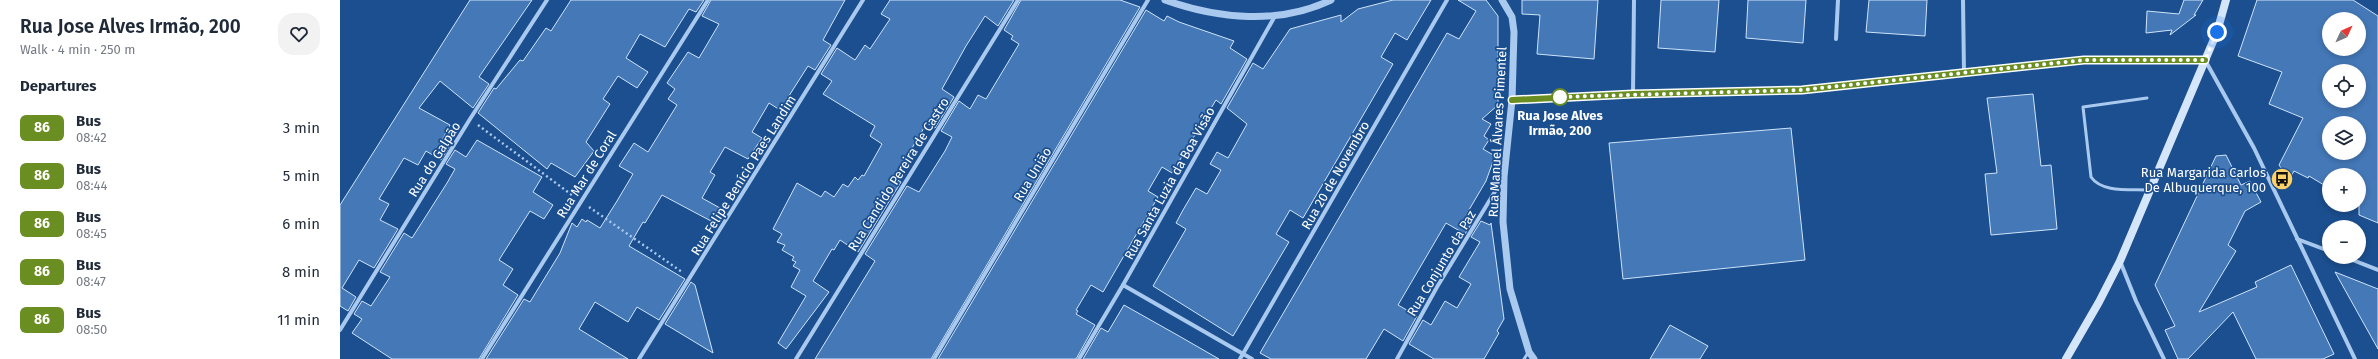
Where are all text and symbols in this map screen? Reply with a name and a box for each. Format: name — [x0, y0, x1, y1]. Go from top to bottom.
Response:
north arrow — [2322, 12, 2366, 56]
map controls — [2322, 12, 2366, 264]
button: heart — [278, 13, 320, 55]
text: Rua Jose Alves Irmão, 200 — [20, 15, 241, 38]
your location — [2207, 22, 2227, 42]
text: Walk · 4 min · 250 m — [20, 42, 135, 57]
street label: Rua Manuel Álvares Pimentel — [1486, 46, 1509, 218]
button: locate — [2322, 64, 2366, 108]
text: Departures — [20, 77, 97, 95]
marker: Rua Jose Alves Irmão, 200 — [1551, 88, 1569, 106]
street label: Rua Felipe Benício Paes Landim — [688, 92, 799, 258]
street label: Rua Candido Pereira de Castro — [845, 95, 952, 254]
street label: Rua Santa Luzia da Boa Visão — [1121, 104, 1218, 262]
place label: Rua Jose Alves Irmão, 200 — [1517, 108, 1603, 138]
text: Bus — [76, 112, 101, 130]
button: layers — [2322, 116, 2366, 160]
text: 86 — [34, 119, 50, 136]
text: 3 min — [283, 119, 320, 137]
street label: Rua do Galpão — [405, 119, 464, 200]
street label: Rua 20 de Novembro — [1298, 119, 1373, 232]
street label: Rua Mar de Coral — [554, 128, 619, 221]
text: 08:42 — [76, 130, 107, 145]
street label: Rua União — [1010, 144, 1054, 204]
text: Bus — [76, 160, 101, 178]
place label: Rua Margarida Carlos De Albuquerque, 100 — [2141, 165, 2266, 195]
bus stop icon: Rua Margarida Carlos De Albuquerque, 100 — [2269, 166, 2295, 192]
text: 86 — [34, 167, 50, 184]
text: 5 min — [283, 167, 320, 185]
button: + — [2322, 168, 2366, 212]
text: 08:44 — [76, 178, 107, 193]
text: Bus — [76, 208, 101, 226]
street label: Rua Conjunto da Paz — [1404, 208, 1479, 319]
text: 86 — [34, 215, 50, 232]
text: 6 min — [282, 215, 320, 233]
button: − — [2322, 220, 2366, 264]
text: 08:45 — [76, 226, 107, 241]
text: Bus — [76, 256, 101, 274]
text: 86 — [34, 263, 50, 280]
text: 8 min — [282, 263, 320, 281]
text: 08:47 — [76, 274, 106, 289]
text: Bus — [76, 304, 101, 322]
text: 86 — [34, 311, 50, 328]
text: 11 min — [277, 311, 320, 329]
text: 08:50 — [76, 322, 107, 337]

